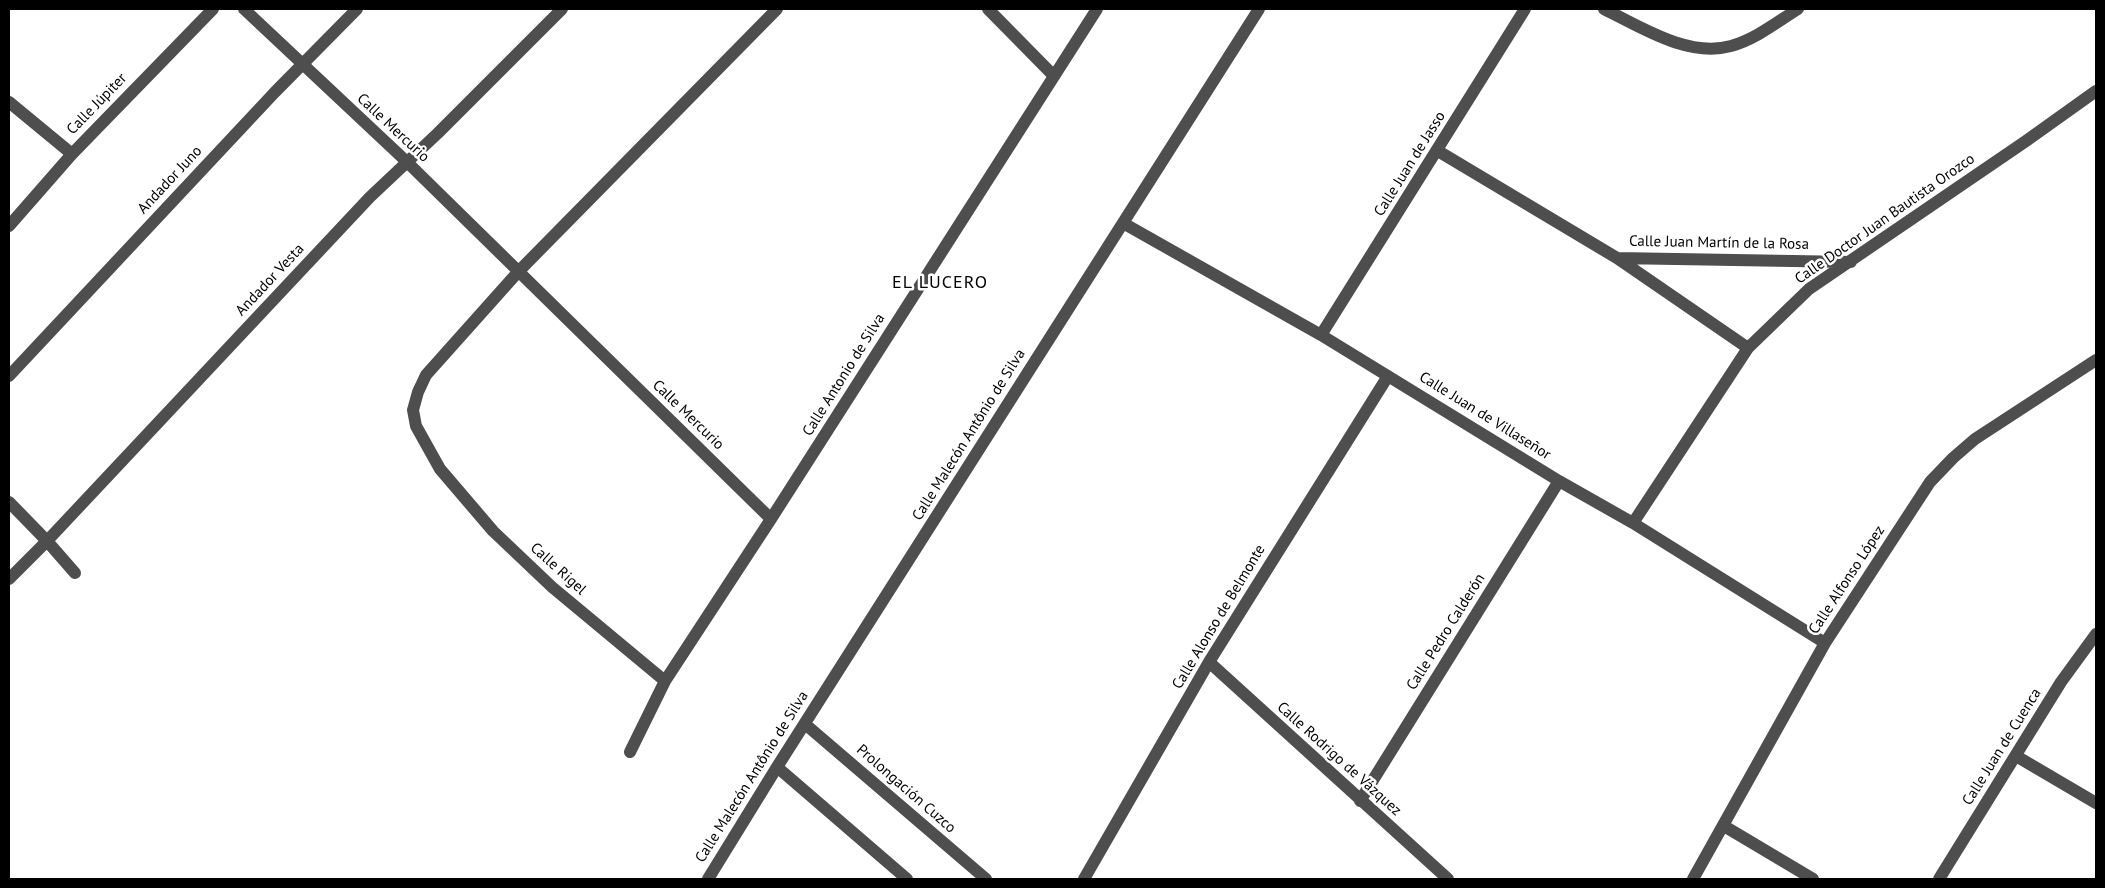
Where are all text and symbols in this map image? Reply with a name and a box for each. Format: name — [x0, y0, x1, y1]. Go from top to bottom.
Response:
street label: Calle Júpiter — [63, 70, 131, 138]
street label: Calle Mercurio — [353, 90, 433, 166]
street label: Calle Juan de Jasso — [1370, 108, 1450, 220]
street label: Andador Juno — [134, 142, 206, 218]
street label: Calle Doctor Juan Bautista Orozco — [1792, 150, 1978, 288]
street label: Calle Juan Martín de la Rosa — [1629, 232, 1809, 254]
street label: Andador Vesta — [232, 240, 308, 320]
district label: EL LUCERO — [891, 272, 989, 294]
street label: Calle Antonio de Silva — [799, 310, 889, 440]
street label: Calle Malecón Antônio de Silva — [909, 346, 1029, 524]
street label: Calle Juan de Villaseñor — [1416, 368, 1554, 464]
street label: Calle Mercurio — [648, 376, 728, 454]
street label: Calle Alfonso López — [1805, 522, 1889, 638]
street label: Calle Rigel — [526, 539, 590, 599]
street label: Calle Alonso de Belmonte — [1169, 542, 1269, 692]
street label: Calle Pedro Calderón — [1403, 570, 1489, 694]
street label: Calle Juan de Cuenca — [1959, 685, 2045, 809]
street label: Calle Malecón Antônio de Silva — [692, 688, 812, 866]
street label: Calle Rodrigo de Vázquez — [1273, 698, 1405, 820]
street label: Prolongación Cuzco — [853, 741, 959, 837]

